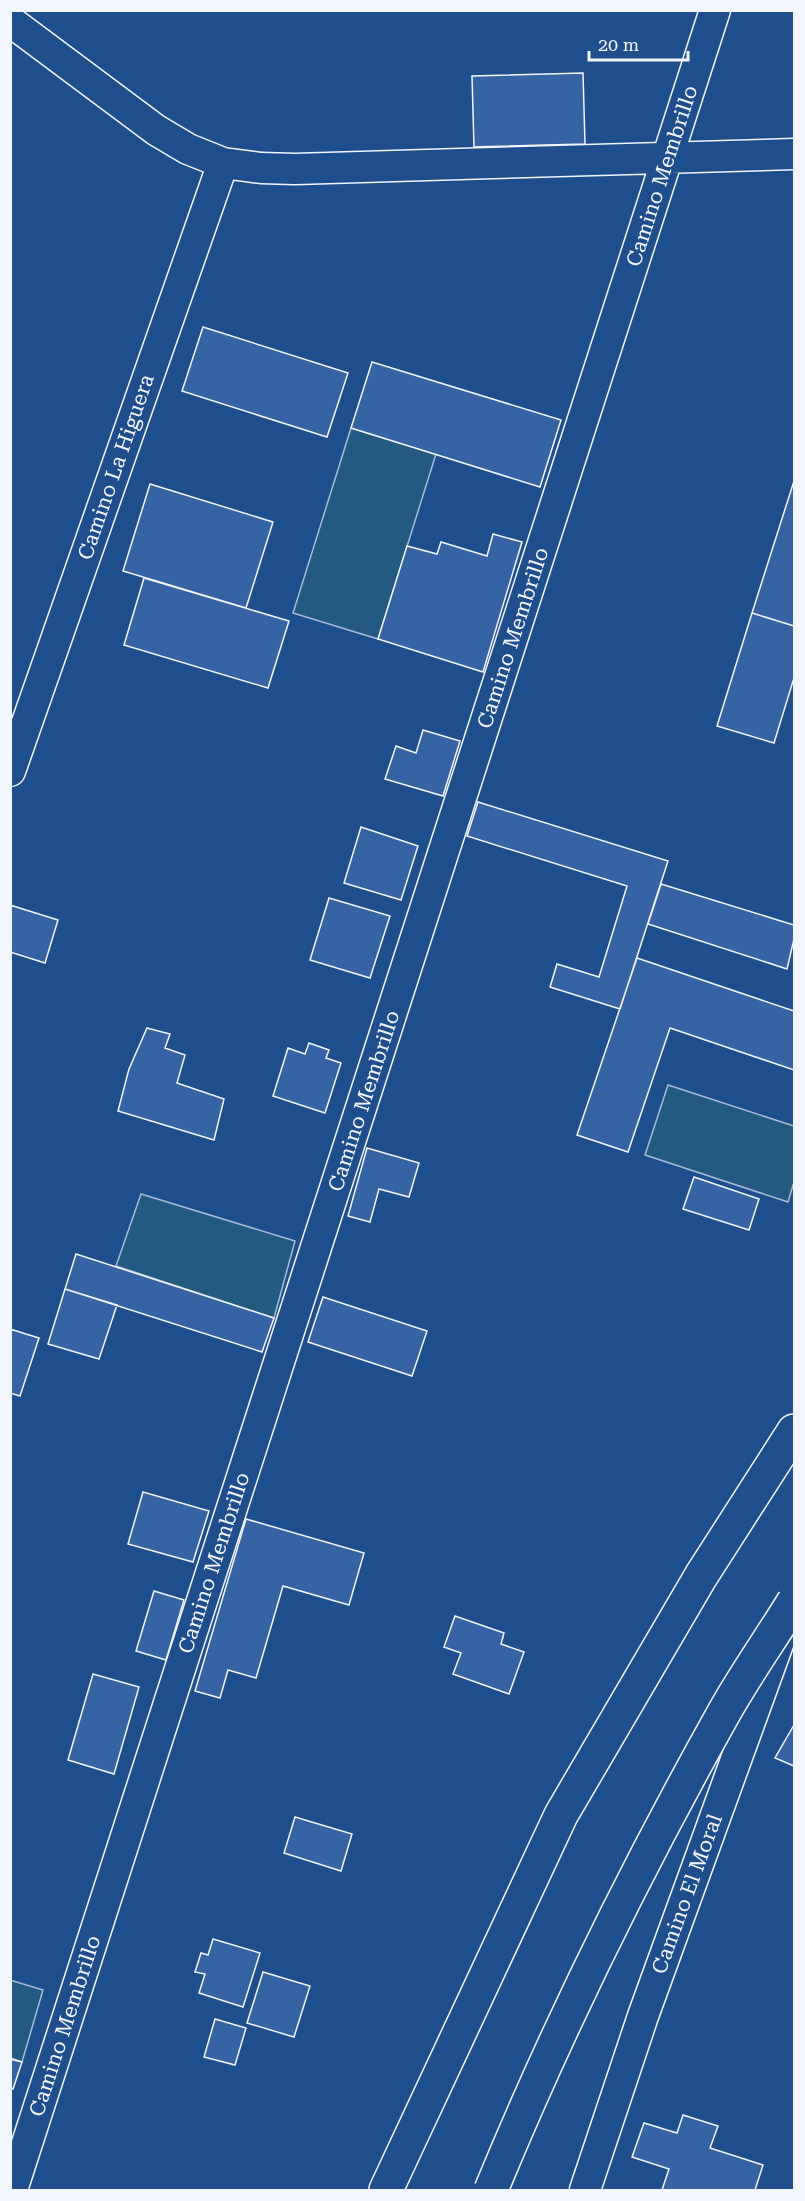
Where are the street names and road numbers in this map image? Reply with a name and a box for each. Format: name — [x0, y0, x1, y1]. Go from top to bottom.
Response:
street label: Camino Membrillo — [621, 82, 703, 270]
street label: Camino La Higuera — [73, 371, 159, 563]
street label: Camino Membrillo — [472, 544, 554, 732]
street label: Camino Membrillo — [323, 1007, 405, 1195]
street label: Camino Membrillo — [173, 1469, 255, 1657]
street label: Camino El Moral — [647, 1810, 727, 1977]
street label: Camino Membrillo — [24, 1932, 106, 2120]

